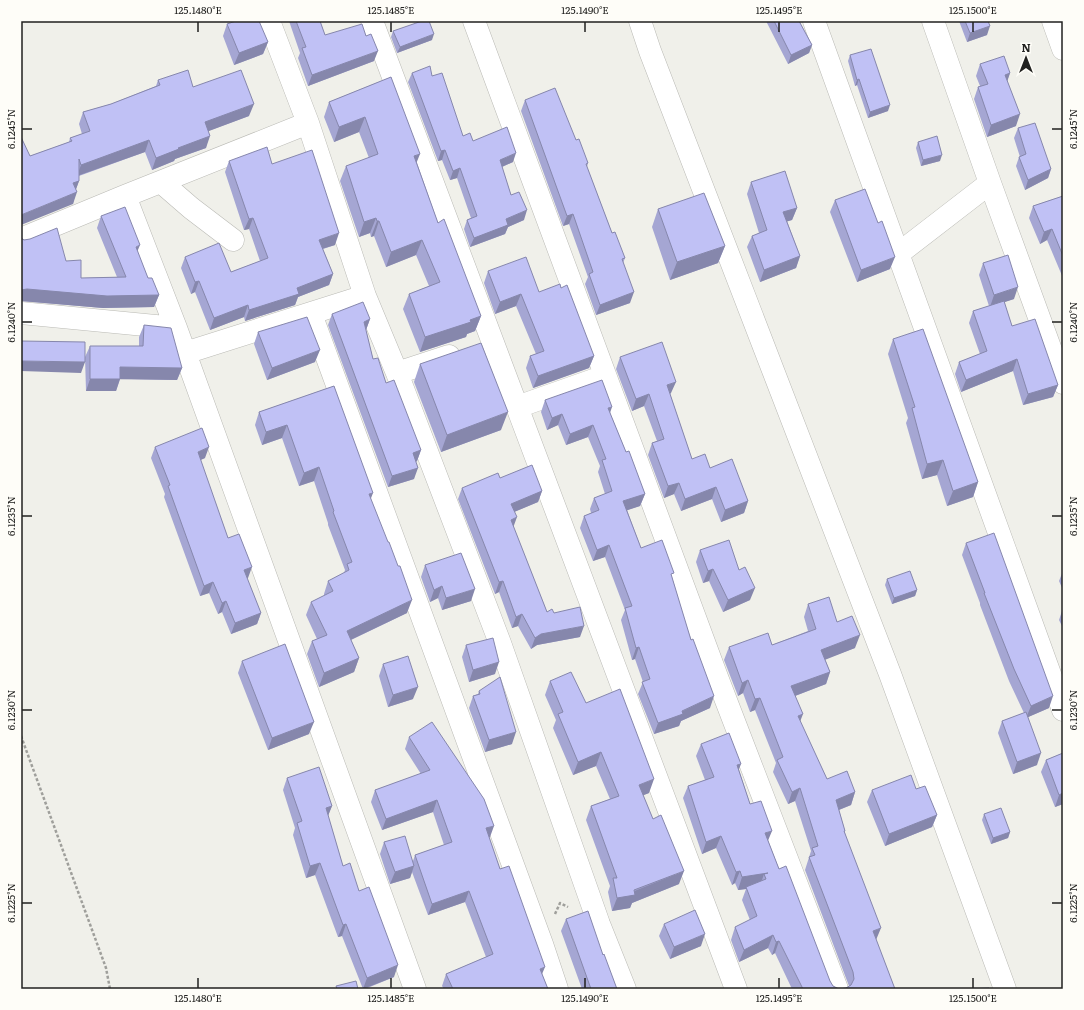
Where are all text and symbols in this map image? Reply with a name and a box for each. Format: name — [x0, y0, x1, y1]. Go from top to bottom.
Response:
text: 125.1480°E — [174, 2, 222, 17]
text: 125.1485°E — [368, 2, 414, 17]
text: 125.1490°E — [561, 2, 609, 17]
text: 125.1495°E — [756, 2, 802, 17]
text: 125.1500°E — [949, 2, 997, 17]
north arrow — [1006, 38, 1046, 78]
text: N — [1021, 39, 1031, 55]
text: 6.1245°N — [3, 109, 18, 149]
text: 6.1245°N — [1065, 109, 1080, 149]
text: 6.1240°N — [3, 302, 18, 342]
text: 6.1240°N — [1065, 302, 1080, 342]
text: 6.1235°N — [3, 496, 18, 536]
text: 6.1235°N — [1065, 496, 1080, 536]
text: 6.1230°N — [3, 690, 18, 730]
text: 6.1230°N — [1065, 690, 1080, 730]
text: 6.1225°N — [3, 883, 18, 923]
text: 6.1225°N — [1065, 883, 1080, 923]
text: 125.1480°E — [174, 990, 222, 1005]
text: 125.1485°E — [368, 990, 414, 1005]
text: 125.1490°E — [561, 990, 609, 1005]
text: 125.1495°E — [756, 990, 802, 1005]
text: 125.1500°E — [949, 990, 997, 1005]

